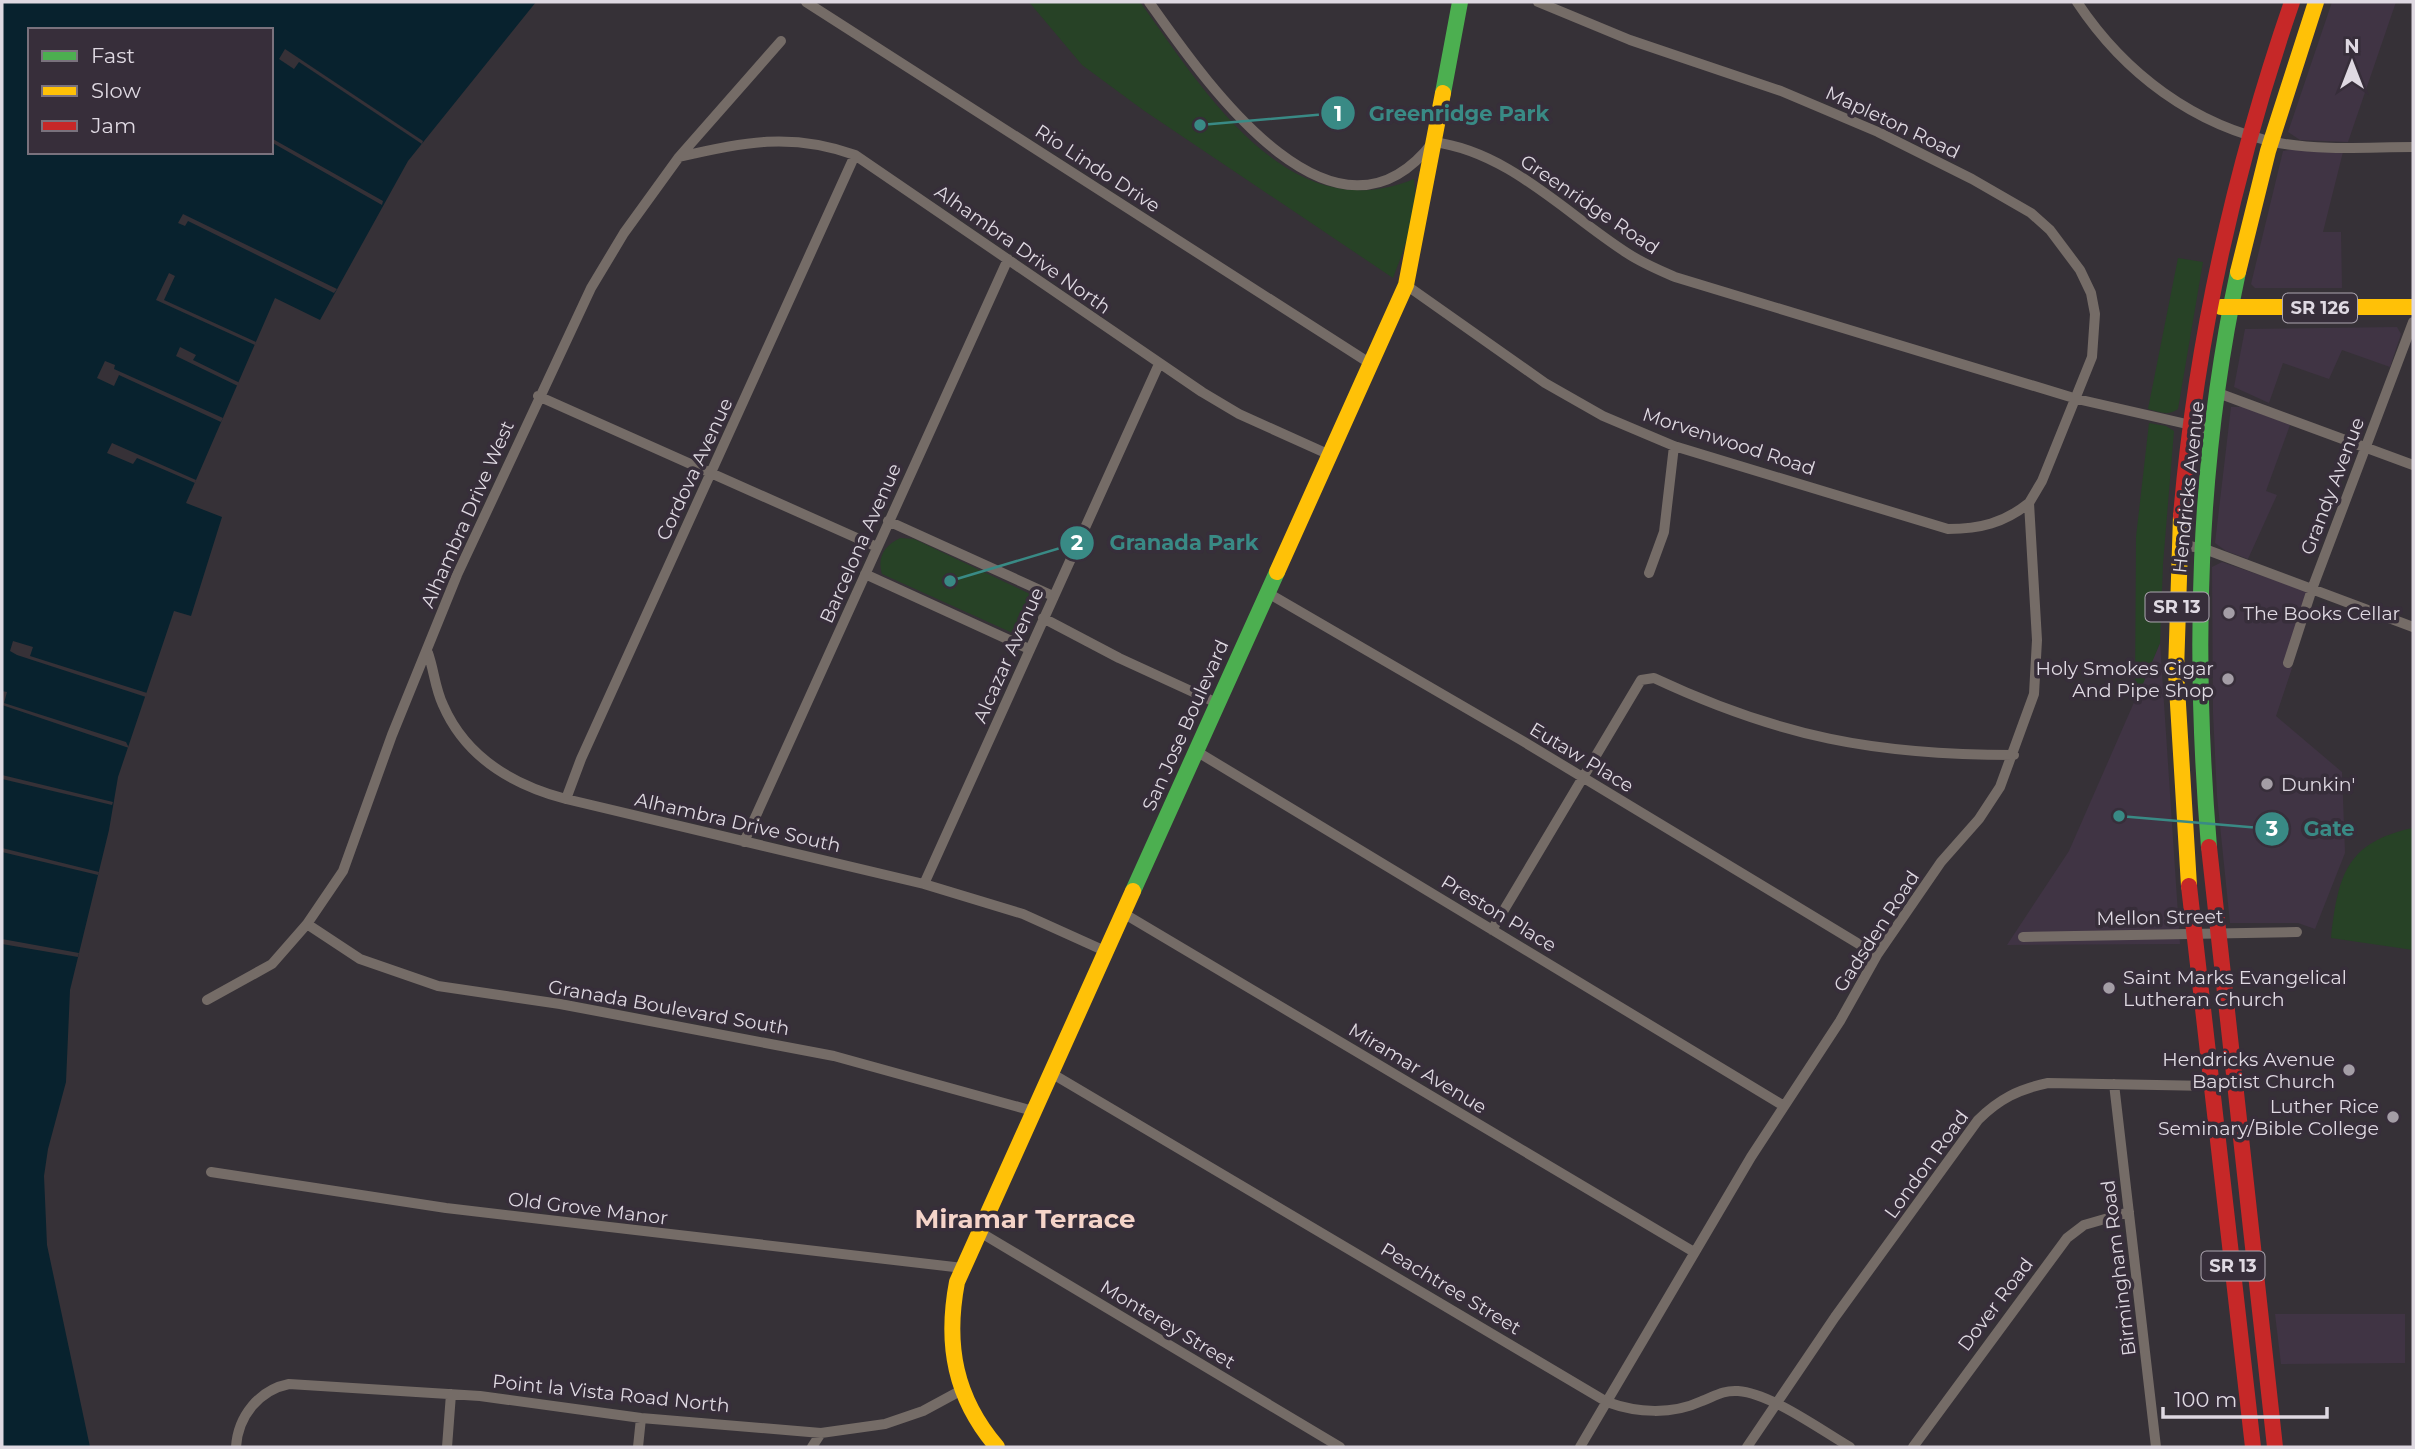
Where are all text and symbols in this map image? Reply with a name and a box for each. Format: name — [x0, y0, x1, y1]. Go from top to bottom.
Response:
legend — [28, 28, 273, 154]
north arrow — [2317, 28, 2387, 98]
text: N — [2344, 35, 2360, 58]
text: Fast — [91, 43, 135, 68]
text: Slow — [91, 78, 141, 103]
street label: Mapleton Road — [1822, 81, 1964, 164]
callout: Greenridge Park — [1320, 92, 1564, 134]
text: 1 — [1334, 101, 1342, 126]
text: Greenridge Park — [1369, 101, 1550, 126]
text: Jam — [90, 113, 136, 138]
street label: Rio Lindo Drive — [1031, 119, 1165, 217]
street label: Greenridge Road — [1516, 149, 1664, 259]
street label: Alhambra Drive North — [930, 180, 1115, 319]
road number: SR 126 — [2283, 294, 2357, 322]
street label: Cordova Avenue — [651, 394, 738, 544]
street label: Hendricks Avenue — [2168, 400, 2209, 574]
street label: Morvenwood Road — [1640, 403, 1818, 480]
street label: Grandy Avenue — [2296, 414, 2369, 558]
street label: Alhambra Drive West — [416, 417, 519, 611]
street label: Barcelona Avenue — [815, 460, 906, 627]
callout: Granada Park — [1060, 522, 1272, 564]
text: 2 — [1071, 530, 1083, 555]
text: Granada Park — [1109, 530, 1259, 555]
street label: Alcazar Avenue — [968, 584, 1049, 727]
road number: SR 13 — [2146, 592, 2208, 622]
place label: The Books Cellar — [2243, 602, 2400, 625]
marker: The Books Cellar — [2221, 605, 2237, 621]
street label: San Jose Boulevard — [1137, 636, 1234, 814]
place label: Holy Smokes Cigar And Pipe Shop — [2035, 657, 2214, 702]
marker: Holy Smokes Cigar And Pipe Shop — [2220, 671, 2236, 687]
street label: Eutaw Place — [1526, 717, 1638, 798]
place label: Dunkin' — [2281, 773, 2355, 796]
marker: Dunkin' — [2259, 776, 2275, 792]
street label: Alhambra Drive South — [633, 788, 843, 857]
callout: Gate — [2254, 808, 2369, 850]
text: 3 — [2265, 816, 2278, 841]
text: Gate — [2303, 816, 2355, 841]
street label: Gadsden Road — [1829, 866, 1924, 996]
street label: Preston Place — [1437, 870, 1561, 957]
street label: Mellon Street — [2096, 905, 2224, 930]
place label: Saint Marks Evangelical Lutheran Church — [2123, 966, 2347, 1011]
street label: Granada Boulevard South — [546, 975, 791, 1040]
marker: Saint Marks Evangelical Lutheran Church — [2101, 980, 2117, 996]
street label: Miramar Avenue — [1345, 1018, 1491, 1119]
place label: Hendricks Avenue Baptist Church — [2162, 1048, 2335, 1093]
marker: Hendricks Avenue Baptist Church — [2341, 1062, 2357, 1078]
place label: Luther Rice Seminary/Bible College — [2158, 1095, 2379, 1140]
street label: London Road — [1879, 1106, 1973, 1223]
marker: Luther Rice Seminary/Bible College — [2385, 1109, 2401, 1125]
street label: Birmingham Road — [2096, 1179, 2141, 1357]
street label: Old Grove Manor — [507, 1187, 669, 1230]
district label: Miramar Terrace — [915, 1203, 1135, 1235]
street label: Peachtree Street — [1376, 1237, 1525, 1340]
road number: SR 13 — [2202, 1252, 2264, 1280]
street label: Dover Road — [1953, 1253, 2038, 1356]
street label: Monterey Street — [1096, 1275, 1240, 1374]
street label: Point la Vista Road North — [491, 1370, 731, 1417]
scale bar — [2163, 1376, 2328, 1420]
text: 100 m — [2174, 1387, 2237, 1412]

